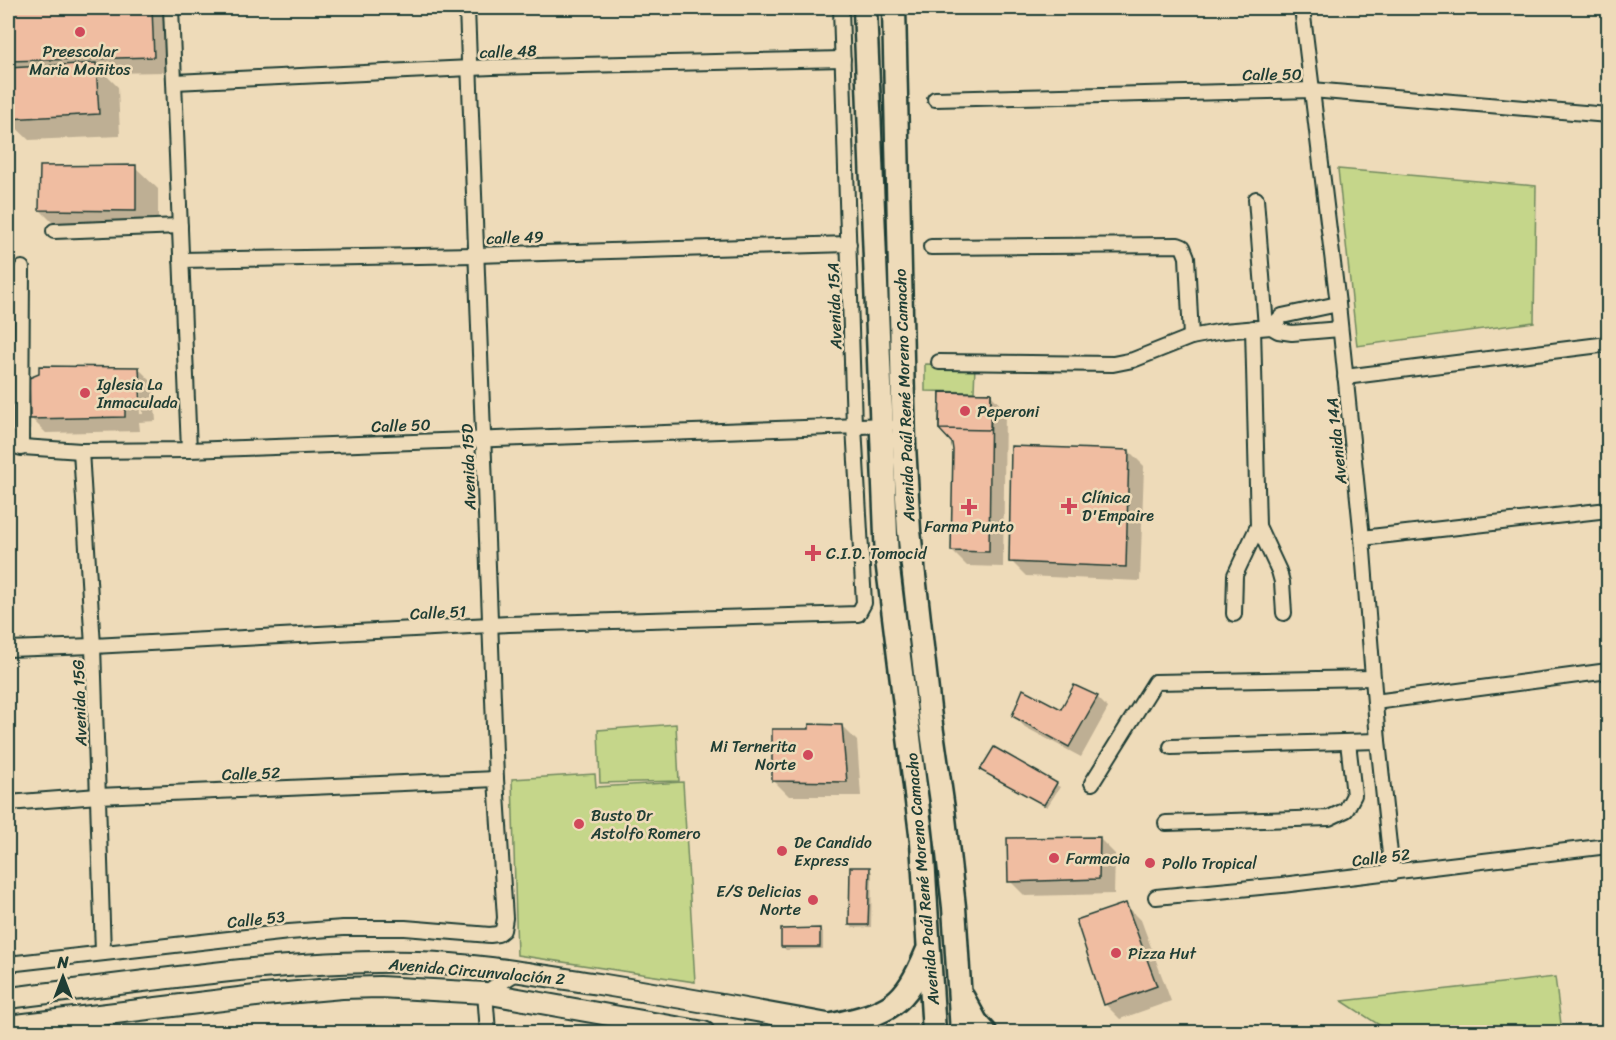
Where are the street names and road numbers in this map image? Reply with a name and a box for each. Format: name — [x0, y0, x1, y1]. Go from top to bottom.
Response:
street label: calle 48 — [479, 36, 537, 67]
street label: Calle 50 — [1242, 59, 1302, 90]
street label: calle 49 — [486, 222, 544, 253]
street label: Avenida 15A — [818, 262, 851, 351]
street label: Avenida Paúl René Moreno Camacho — [886, 268, 923, 523]
street label: Avenida 14A — [1318, 396, 1356, 487]
street label: Calle 50 — [371, 410, 431, 441]
street label: Avenida 15D — [452, 423, 485, 511]
street label: Calle 51 — [409, 597, 467, 628]
street label: Avenida 15G — [63, 659, 96, 748]
street label: Avenida Paúl René Moreno Camacho — [897, 752, 948, 1007]
street label: Calle 52 — [221, 758, 281, 789]
street label: Calle 52 — [1350, 840, 1412, 875]
street label: Calle 53 — [226, 902, 287, 937]
street label: Avenida Circunvalación 2 — [387, 949, 566, 994]

